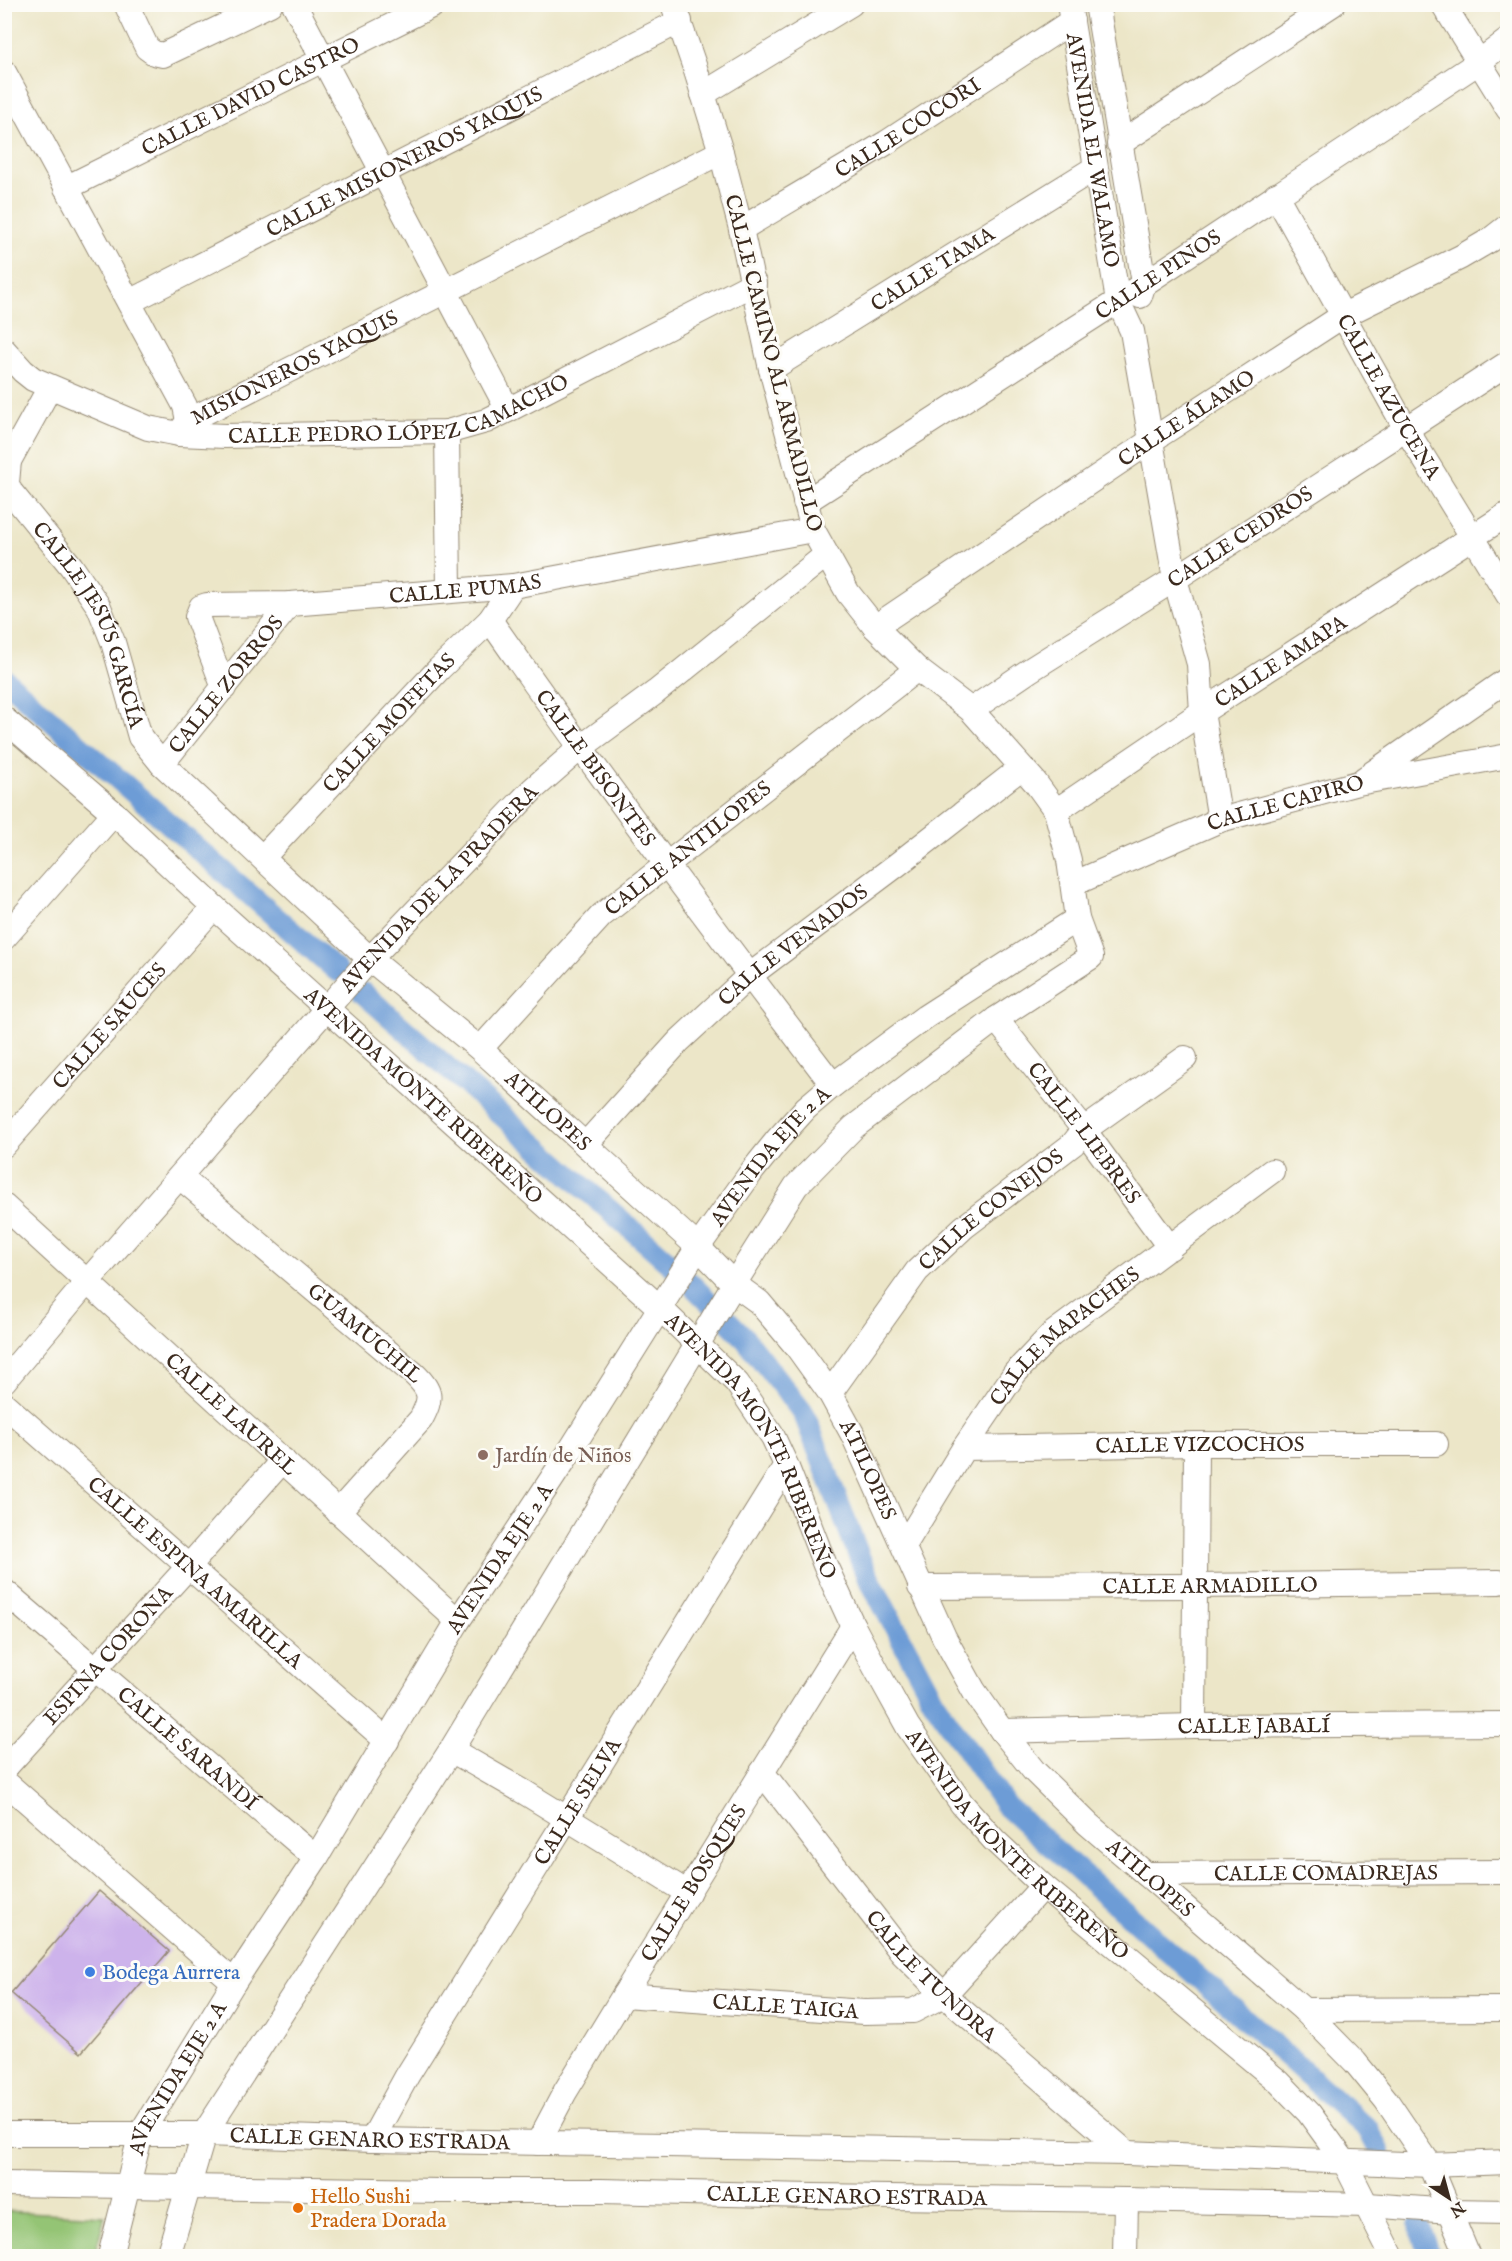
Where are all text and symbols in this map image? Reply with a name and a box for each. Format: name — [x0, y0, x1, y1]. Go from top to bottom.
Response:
street label: AVENIDA EL WALAMO — [1059, 30, 1124, 270]
street label: CALLE DAVID CASTRO — [138, 32, 365, 163]
street label: CALLE COCORI — [830, 73, 986, 185]
street label: CALLE MISIONEROS YAQUIS — [262, 81, 548, 245]
street label: CALLE CAMINO AL ARMADILLO — [718, 192, 828, 535]
street label: CALLE TAMA — [866, 221, 1001, 319]
street label: CALLE PINOS — [1091, 224, 1227, 327]
street label: MISIONEROS YAQUIS — [187, 305, 403, 432]
street label: CALLE AZUCENA — [1330, 310, 1446, 486]
street label: CALLE ÁLAMO — [1113, 364, 1261, 474]
street label: CALLE PEDRO LÓPEZ CAMACHO — [228, 369, 574, 451]
street label: CALLE CEDROS — [1163, 481, 1319, 595]
street label: CALLE JESÚS GARCÍA — [26, 517, 149, 732]
street label: CALLE PUMAS — [388, 569, 544, 611]
street label: CALLE AMAPA — [1210, 609, 1353, 715]
street label: CALLE ZORROS — [163, 611, 290, 760]
street label: CALLE MOFETAS — [318, 648, 462, 800]
street label: CALLE BISONTES — [529, 685, 661, 853]
street label: CALLE CAPIRO — [1203, 770, 1367, 839]
street label: CALLE ANTILOPES — [600, 776, 778, 923]
street label: AVENIDA DE LA PRADERA — [334, 779, 545, 1000]
street label: CALLE VENADOS — [713, 879, 874, 1013]
street label: CALLE SAUCES — [47, 958, 173, 1096]
street label: AVENIDA MONTE RIBEREÑO — [297, 982, 548, 1211]
street label: CALLE LIEBRES — [1020, 1057, 1146, 1210]
street label: ATILOPES — [498, 1065, 596, 1158]
street label: AVENIDA EJE 2 A — [705, 1080, 837, 1233]
street label: CALLE CONEJOS — [914, 1144, 1070, 1277]
street label: CALLE MAPACHES — [984, 1262, 1146, 1412]
street label: GUAMUCHIL — [301, 1278, 427, 1390]
street label: AVENIDA MONTE RIBEREÑO — [657, 1307, 842, 1584]
street label: CALLE LAUREL — [159, 1348, 302, 1482]
street label: ATILOPES — [832, 1414, 902, 1525]
street label: CALLE VIZCOCHOS — [1095, 1432, 1305, 1461]
place label: Jardín de Niños — [493, 1443, 631, 1470]
marker: Jardín de Niños — [476, 1448, 490, 1462]
street label: CALLE ESPINA AMARILLA — [81, 1472, 308, 1676]
street label: AVENIDA EJE 2 A — [441, 1478, 560, 1640]
street label: CALLE ARMADILLO — [1102, 1572, 1318, 1601]
street label: ESPINA CORONA — [38, 1580, 180, 1732]
street label: CALLE SARANDÍ — [111, 1682, 264, 1818]
street label: CALLE JABALÍ — [1177, 1712, 1331, 1741]
street label: AVENIDA MONTE RIBEREÑO — [898, 1724, 1134, 1967]
street label: CALLE SELVA — [529, 1733, 629, 1871]
street label: CALLE BOSQUES — [636, 1800, 754, 1968]
street label: ATILOPES — [1099, 1833, 1199, 1924]
street label: CALLE COMADREJAS — [1214, 1860, 1438, 1889]
street label: CALLE TUNDRA — [859, 1905, 1002, 2050]
place label: Bodega Aurrera — [102, 1960, 241, 1987]
marker: Bodega Aurrera — [83, 1965, 97, 1979]
street label: CALLE TAIGA — [711, 1989, 860, 2027]
street label: AVENIDA EJE 2 A — [124, 1996, 234, 2159]
street label: CALLE GENARO ESTRADA — [229, 2123, 511, 2157]
north arrow — [1419, 2168, 1479, 2228]
street label: CALLE GENARO ESTRADA — [706, 2182, 988, 2213]
place label: Hello Sushi Pradera Dorada — [310, 2184, 447, 2235]
text: N — [1445, 2196, 1469, 2221]
marker: Hello Sushi Pradera Dorada — [291, 2201, 305, 2215]

